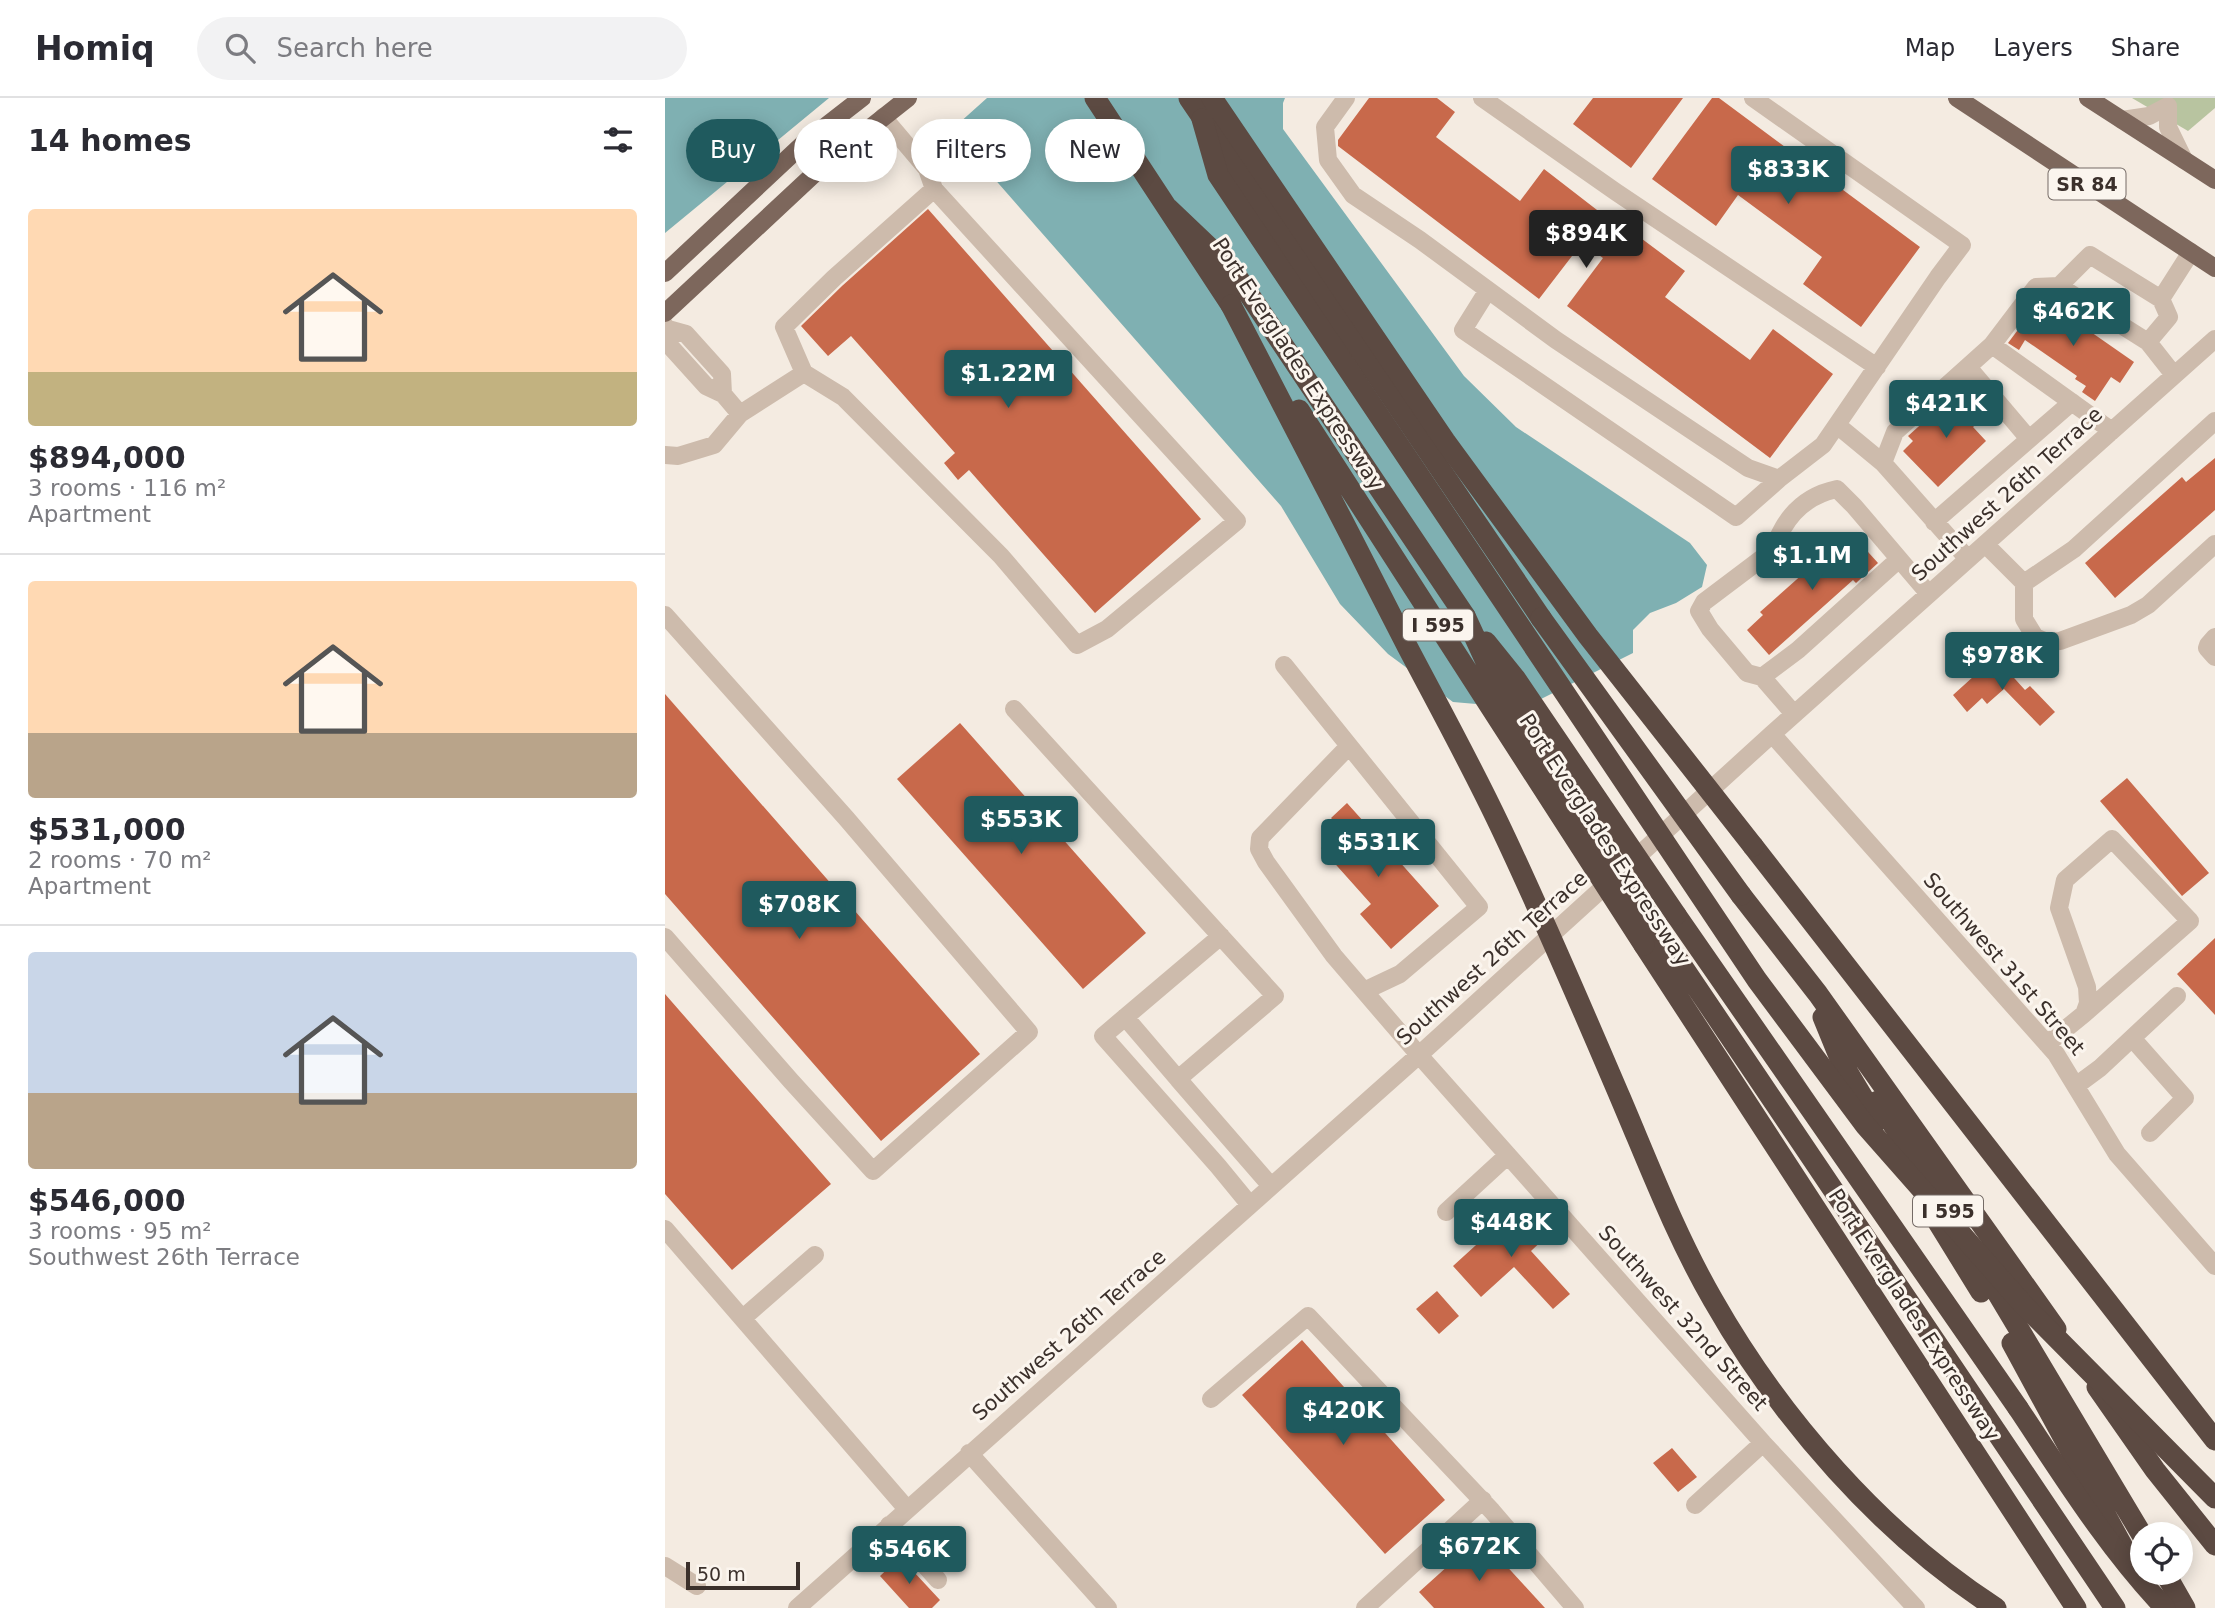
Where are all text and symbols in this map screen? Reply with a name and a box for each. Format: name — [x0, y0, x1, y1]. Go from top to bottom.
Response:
search box — [197, 17, 687, 80]
text: Homiq — [35, 29, 155, 68]
icon: search — [221, 29, 259, 67]
text: Search here — [277, 33, 433, 63]
text: Map — [1905, 34, 1955, 62]
text: Layers — [1993, 34, 2073, 62]
text: Share — [2111, 34, 2180, 62]
chip: Buy — [686, 119, 780, 182]
chip: Rent — [794, 119, 897, 182]
chip: Filters — [911, 119, 1031, 182]
chip: New — [1045, 119, 1145, 182]
icon: filters — [599, 121, 637, 159]
text: 14 homes — [28, 123, 192, 158]
pin: $833K — [1739, 146, 1837, 206]
text: $833K — [1747, 156, 1829, 182]
road number: SR 84 — [2049, 169, 2125, 200]
pin: $894K — [1537, 211, 1635, 270]
text: $894K — [1545, 220, 1627, 246]
street label: Port Everglades Expressway — [1207, 234, 1389, 494]
icon: home — [270, 254, 396, 380]
pin: $462K — [2024, 288, 2122, 348]
text: $462K — [2032, 298, 2114, 324]
pin: $1.22M — [951, 350, 1065, 410]
text: $1.22M — [960, 360, 1056, 386]
pin: $421K — [1897, 380, 1995, 440]
text: $421K — [1905, 390, 1987, 416]
street label: Southwest 26th Terrace — [1907, 402, 2107, 586]
text: $894,000 — [28, 440, 186, 475]
text: 3 rooms · 116 m² — [28, 475, 226, 501]
text: Apartment — [28, 501, 151, 527]
pin: $1.1M — [1763, 532, 1861, 592]
text: $1.1M — [1772, 542, 1852, 568]
road number: I 595 — [1403, 610, 1473, 640]
icon: home — [270, 626, 396, 752]
pin: $978K — [1953, 632, 2051, 692]
text: $978K — [1961, 642, 2043, 668]
street label: Port Everglades Expressway — [1514, 710, 1696, 970]
pin: $553K — [972, 796, 1070, 856]
text: $553K — [980, 806, 1062, 832]
text: $531,000 — [28, 812, 186, 847]
pin: $531K — [1329, 820, 1427, 879]
text: $531K — [1337, 829, 1419, 855]
text: 2 rooms · 70 m² — [28, 847, 212, 873]
street label: Southwest 26th Terrace — [1392, 866, 1592, 1050]
street label: Southwest 31st Street — [1918, 868, 2090, 1060]
text: Apartment — [28, 873, 151, 899]
pin: $708K — [750, 882, 848, 941]
text: $708K — [758, 891, 840, 917]
icon: home — [270, 997, 396, 1123]
text: $546,000 — [28, 1183, 186, 1218]
street label: Port Everglades Expressway — [1823, 1185, 2005, 1445]
road number: I 595 — [1913, 1196, 1983, 1226]
pin: $448K — [1462, 1200, 1560, 1259]
text: $448K — [1470, 1209, 1552, 1235]
text: 3 rooms · 95 m² — [28, 1218, 212, 1244]
street label: Southwest 32nd Street — [1594, 1220, 1772, 1416]
text: Southwest 26th Terrace — [28, 1244, 300, 1270]
street label: Southwest 26th Terrace — [967, 1244, 1171, 1426]
pin: $420K — [1294, 1388, 1392, 1447]
text: $420K — [1302, 1397, 1384, 1423]
map controls — [2130, 1522, 2193, 1585]
button: locate — [2130, 1522, 2193, 1585]
pin: $672K — [1430, 1524, 1528, 1583]
pin: $546K — [860, 1526, 958, 1586]
text: $672K — [1438, 1533, 1520, 1559]
text: $546K — [868, 1536, 950, 1562]
scale bar — [686, 1559, 800, 1591]
text: 50 m — [697, 1563, 746, 1585]

